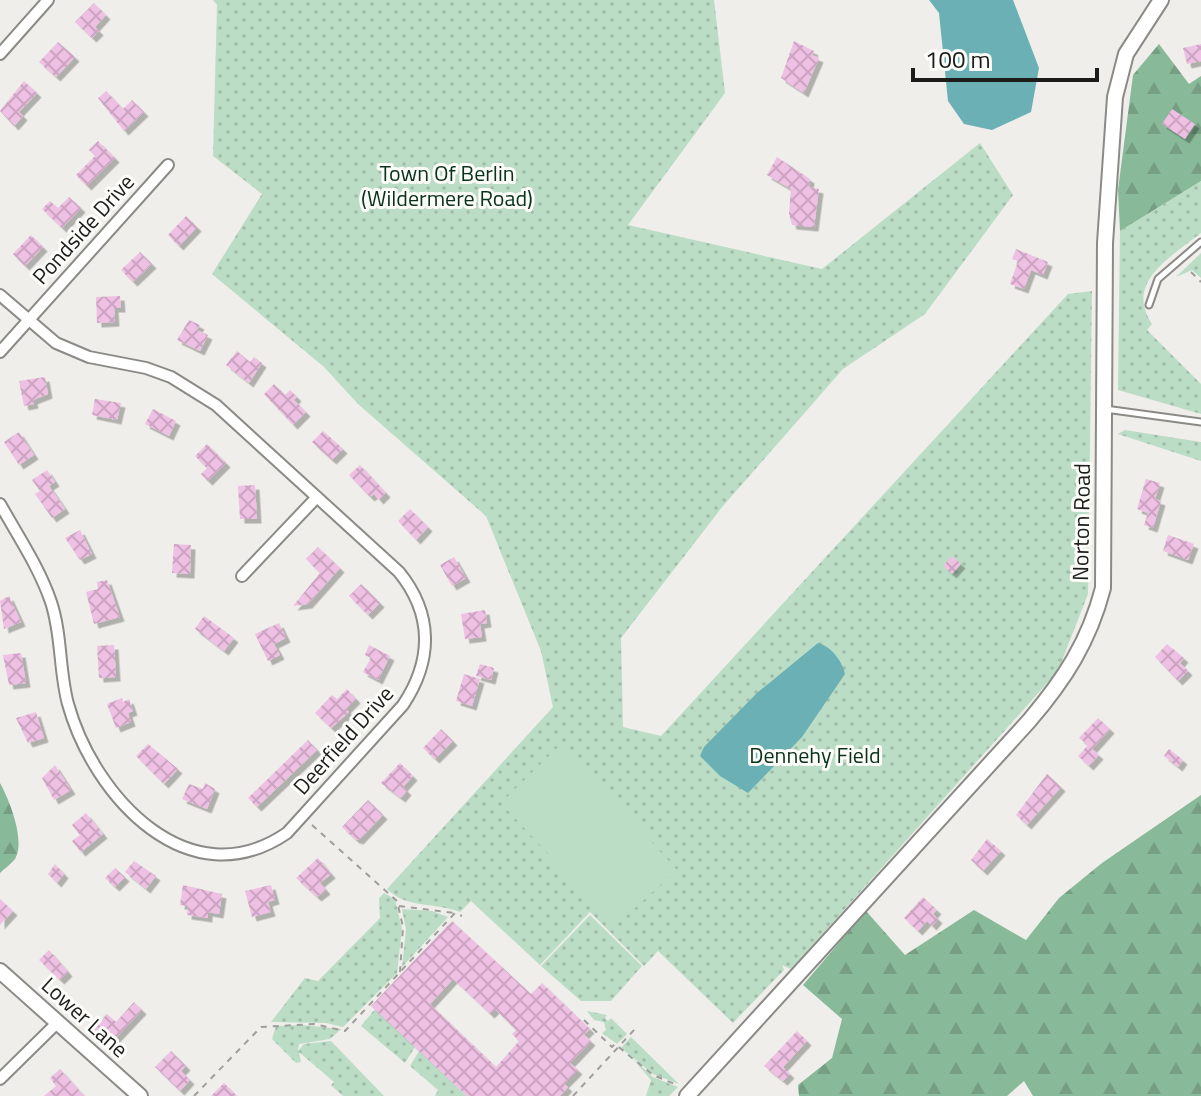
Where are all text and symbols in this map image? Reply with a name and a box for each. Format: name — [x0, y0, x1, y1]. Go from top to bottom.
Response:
scale bar — [913, 32, 1097, 82]
text: 100 m — [925, 41, 991, 77]
park label: Town Of Berlin (Wildermere Road) — [361, 156, 533, 215]
street label: Pondside Drive — [24, 166, 142, 292]
street label: Norton Road — [1063, 463, 1099, 581]
street label: Deerfield Drive — [285, 678, 401, 802]
park label: Dennehy Field — [749, 738, 881, 772]
street label: Lower Lane — [34, 969, 136, 1065]

